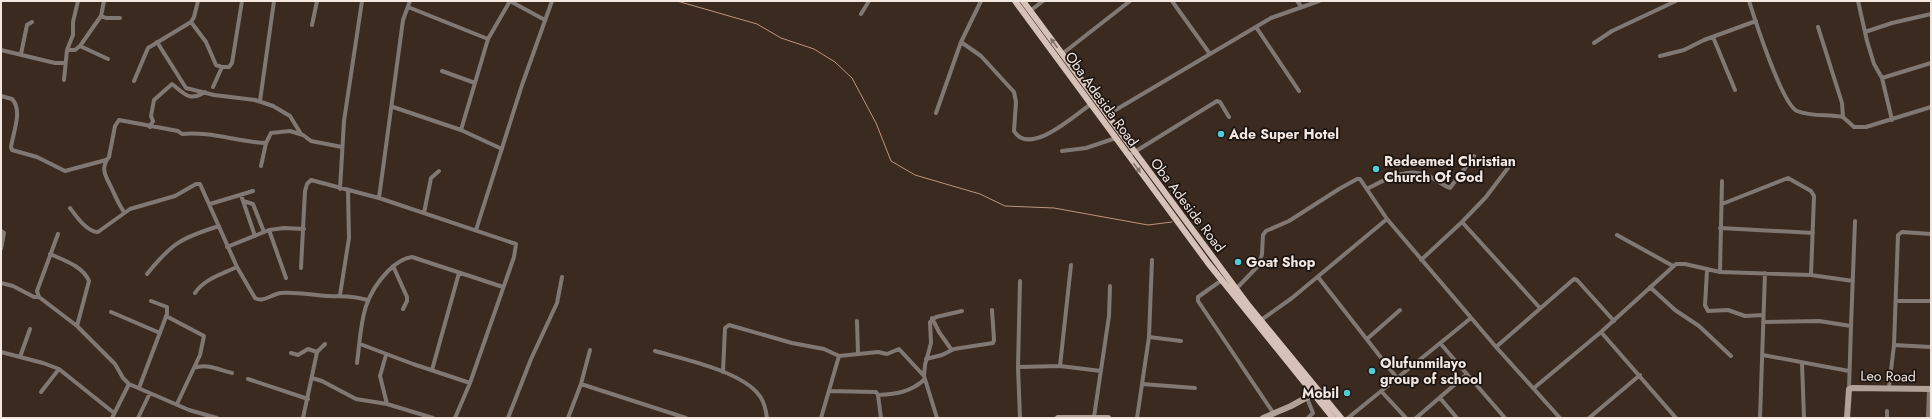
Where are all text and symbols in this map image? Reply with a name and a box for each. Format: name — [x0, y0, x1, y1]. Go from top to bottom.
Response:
one-way arrow — [1050, 37, 1058, 48]
street label: Oba Adesida Road — [1061, 47, 1143, 151]
place label: Ade Super Hotel — [1228, 124, 1339, 144]
marker: Ade Super Hotel — [1216, 129, 1226, 139]
place label: Redeemed Christian Church Of God — [1384, 151, 1516, 187]
street label: Oba Adeside Road — [1146, 154, 1230, 256]
one-way arrow — [1133, 163, 1141, 173]
marker: Redeemed Christian Church Of God — [1371, 164, 1381, 174]
place label: Goat Shop — [1246, 252, 1316, 272]
marker: Goat Shop — [1233, 257, 1243, 267]
place label: Olufunmilayo group of school — [1380, 353, 1482, 389]
marker: Olufunmilayo group of school — [1367, 366, 1377, 376]
street label: Leo Road — [1860, 366, 1916, 386]
place label: Mobil — [1302, 383, 1339, 403]
marker: Mobil — [1342, 388, 1352, 398]

